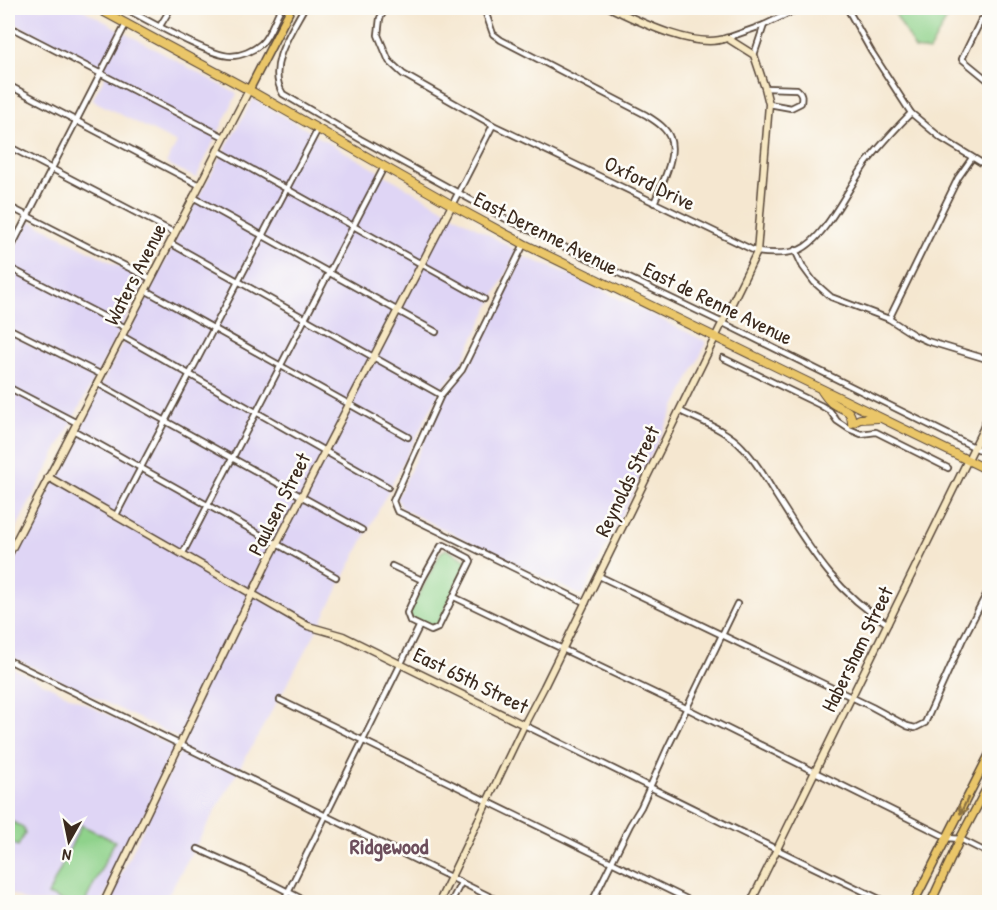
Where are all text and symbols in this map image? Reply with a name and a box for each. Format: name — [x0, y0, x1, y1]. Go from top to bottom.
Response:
street label: Oxford Drive — [600, 149, 700, 217]
street label: East Derenne Avenue — [469, 184, 623, 282]
street label: Waters Avenue — [97, 218, 173, 330]
street label: East de Renne Avenue — [639, 254, 797, 352]
street label: Reynolds Street — [588, 420, 667, 541]
street label: Paulsen Street — [241, 447, 318, 560]
street label: Habersham Street — [814, 581, 900, 717]
street label: East 65th Street — [409, 640, 534, 721]
one-way arrow — [957, 796, 969, 814]
north arrow — [39, 811, 99, 871]
district label: Ridgewood — [350, 831, 429, 862]
text: N — [60, 844, 73, 867]

